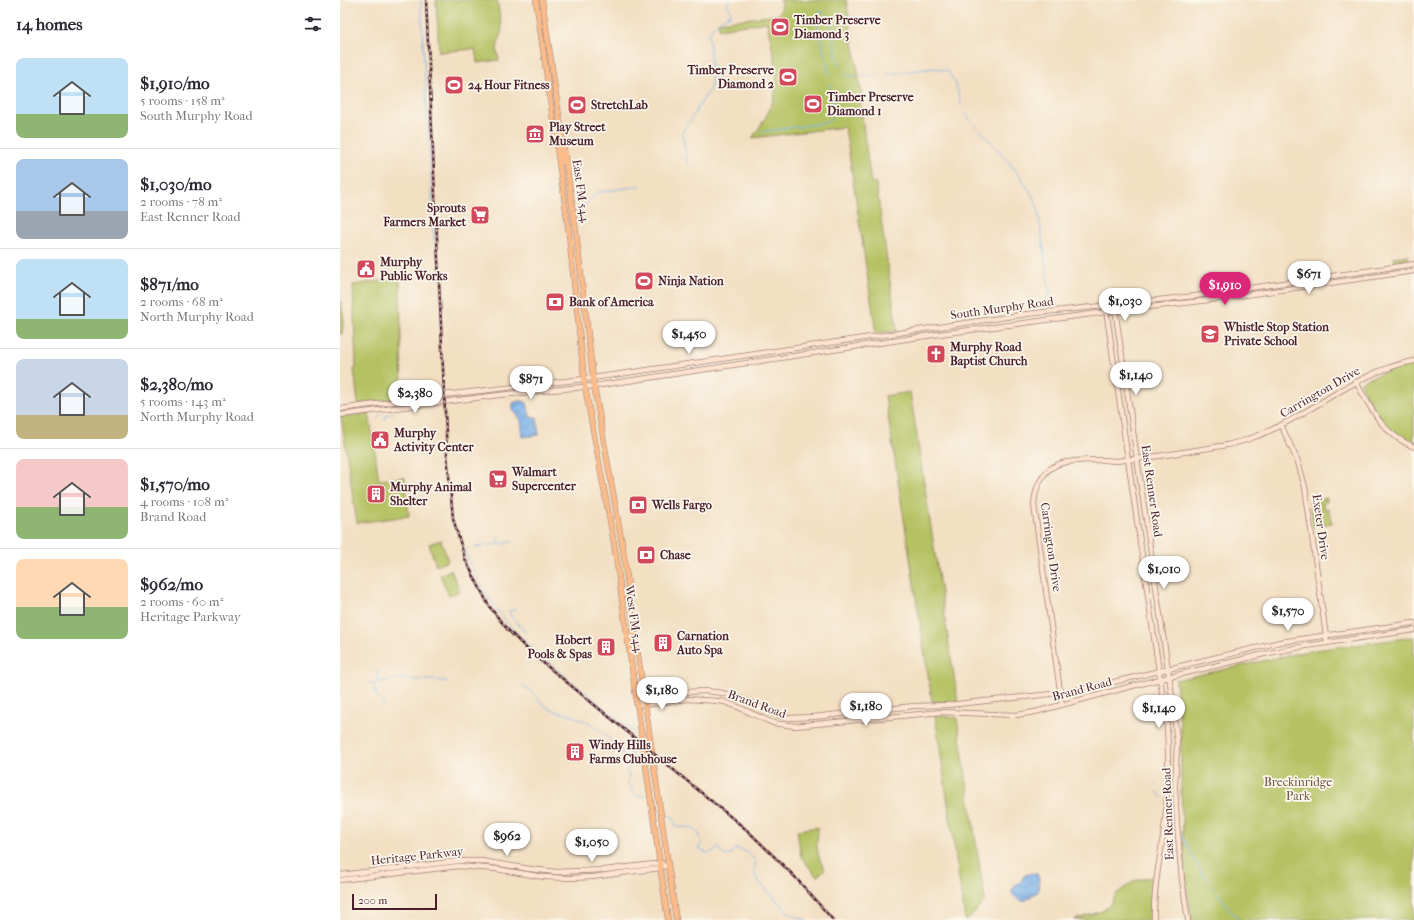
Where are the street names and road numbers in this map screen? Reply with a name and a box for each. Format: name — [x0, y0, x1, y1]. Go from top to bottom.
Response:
street label: East FM 544 — [570, 159, 592, 224]
street label: South Murphy Road — [950, 294, 1055, 322]
street label: Carrington Drive — [1277, 363, 1363, 421]
street label: East Renner Road — [1139, 444, 1165, 538]
street label: Exeter Drive — [1309, 493, 1333, 561]
street label: Carrington Drive — [1038, 501, 1064, 593]
street label: West FM 544 — [622, 584, 646, 654]
street label: Brand Road — [1051, 674, 1114, 704]
street label: Brand Road — [726, 687, 789, 721]
street label: East Renner Road — [1159, 767, 1177, 861]
street label: Heritage Parkway — [370, 844, 465, 868]

